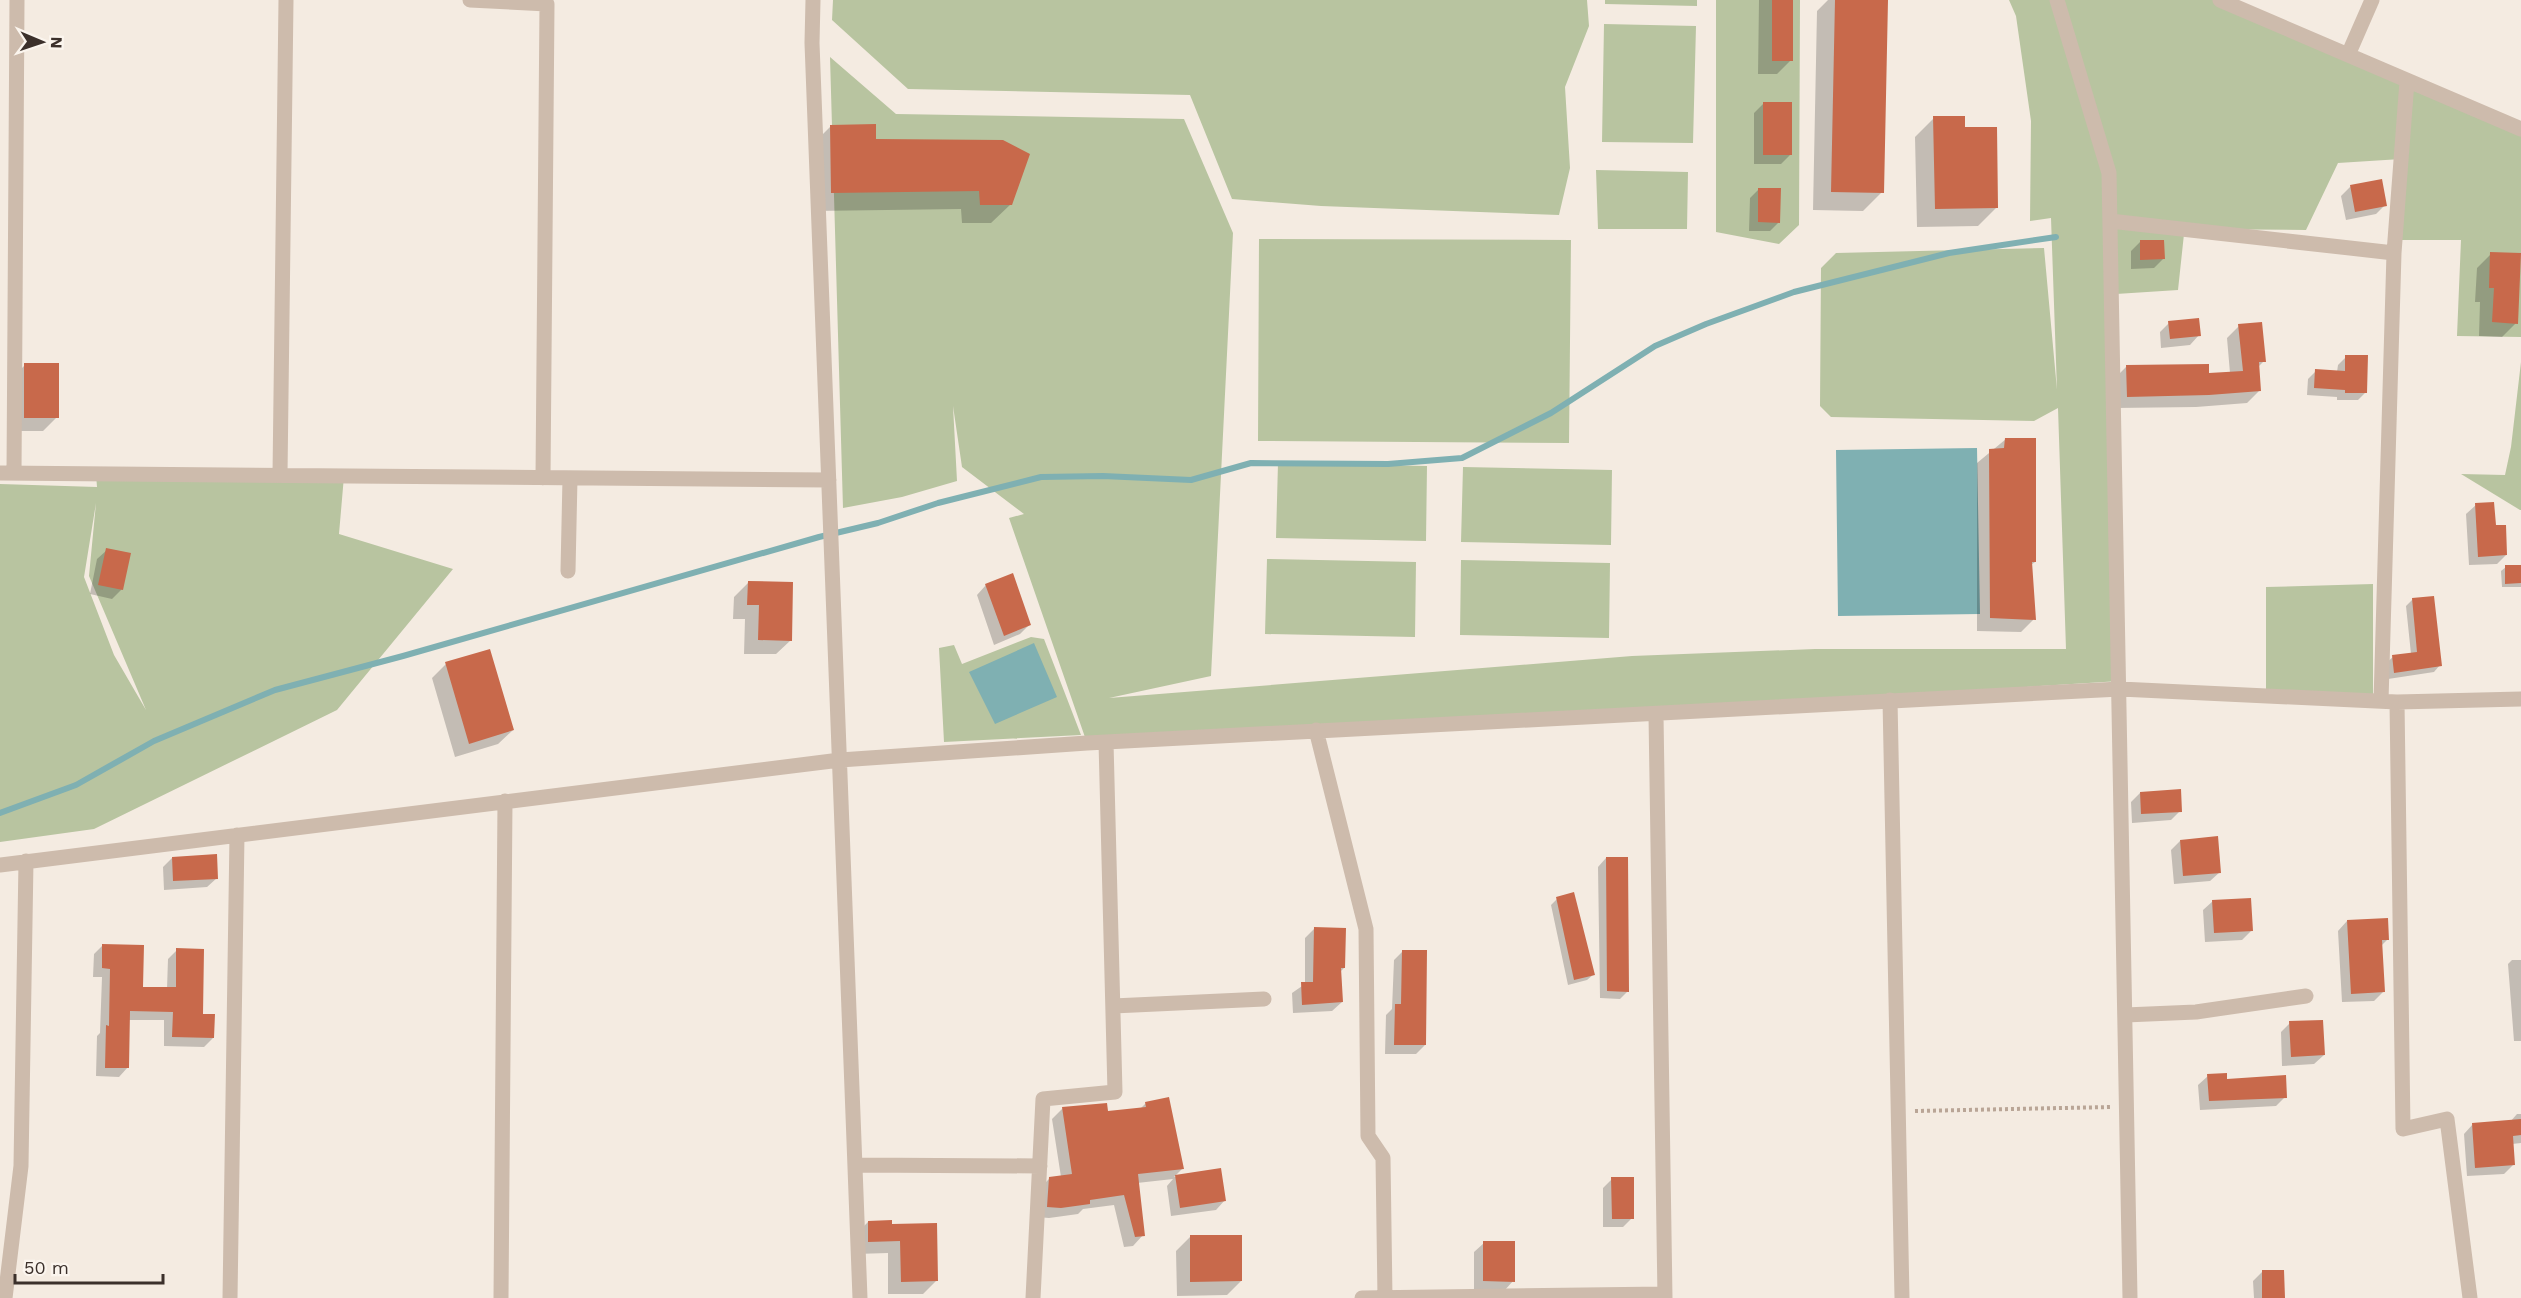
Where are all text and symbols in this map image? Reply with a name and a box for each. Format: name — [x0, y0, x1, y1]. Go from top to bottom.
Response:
north arrow — [12, 12, 72, 72]
text: N — [47, 36, 66, 49]
scale bar — [15, 1247, 164, 1285]
text: 50 m — [24, 1257, 69, 1278]

